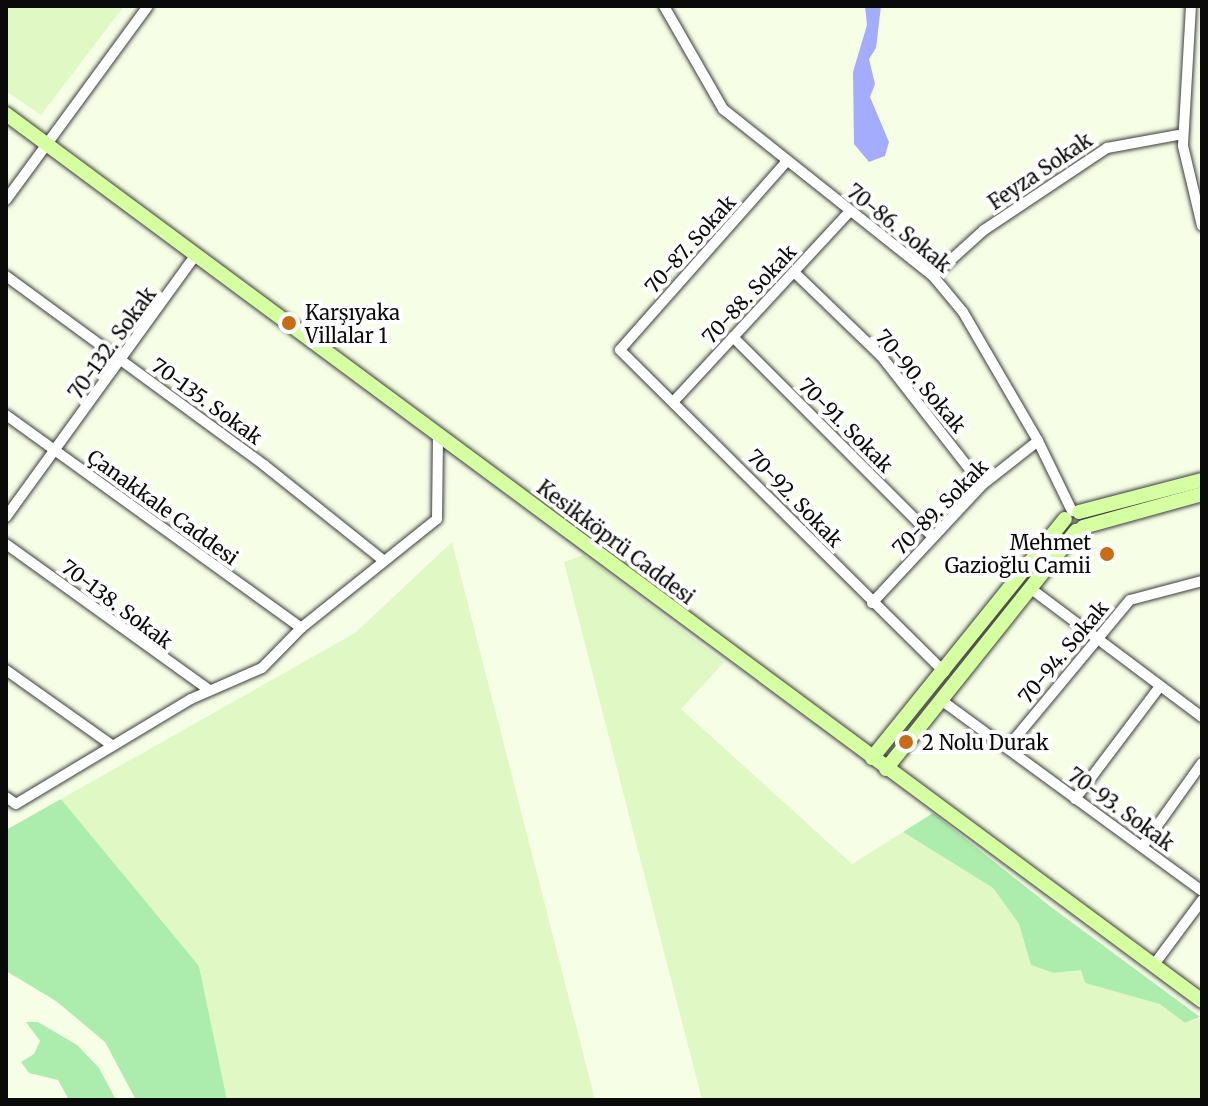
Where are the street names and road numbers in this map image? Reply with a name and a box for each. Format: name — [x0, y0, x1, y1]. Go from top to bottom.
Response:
street label: Feyza Sokak — [984, 128, 1096, 214]
street label: 70-86. Sokak — [842, 179, 956, 277]
street label: 70-87. Sokak — [640, 190, 740, 298]
street label: 70-88. Sokak — [697, 240, 801, 348]
street label: 70-132. Sokak — [63, 282, 161, 404]
street label: 70-90. Sokak — [871, 325, 971, 437]
street label: 70-135. Sokak — [147, 353, 267, 449]
street label: 70-91. Sokak — [794, 373, 898, 477]
street label: Çanakkale Caddesi — [83, 444, 243, 570]
street label: 70-92. Sokak — [742, 444, 848, 552]
street label: 70-89. Sokak — [887, 454, 993, 560]
street label: Kesikköprü Caddesi — [533, 475, 699, 609]
street label: 70-138. Sokak — [57, 554, 177, 654]
street label: 70-94. Sokak — [1013, 596, 1113, 708]
street label: 70-93. Sokak — [1063, 763, 1179, 855]

